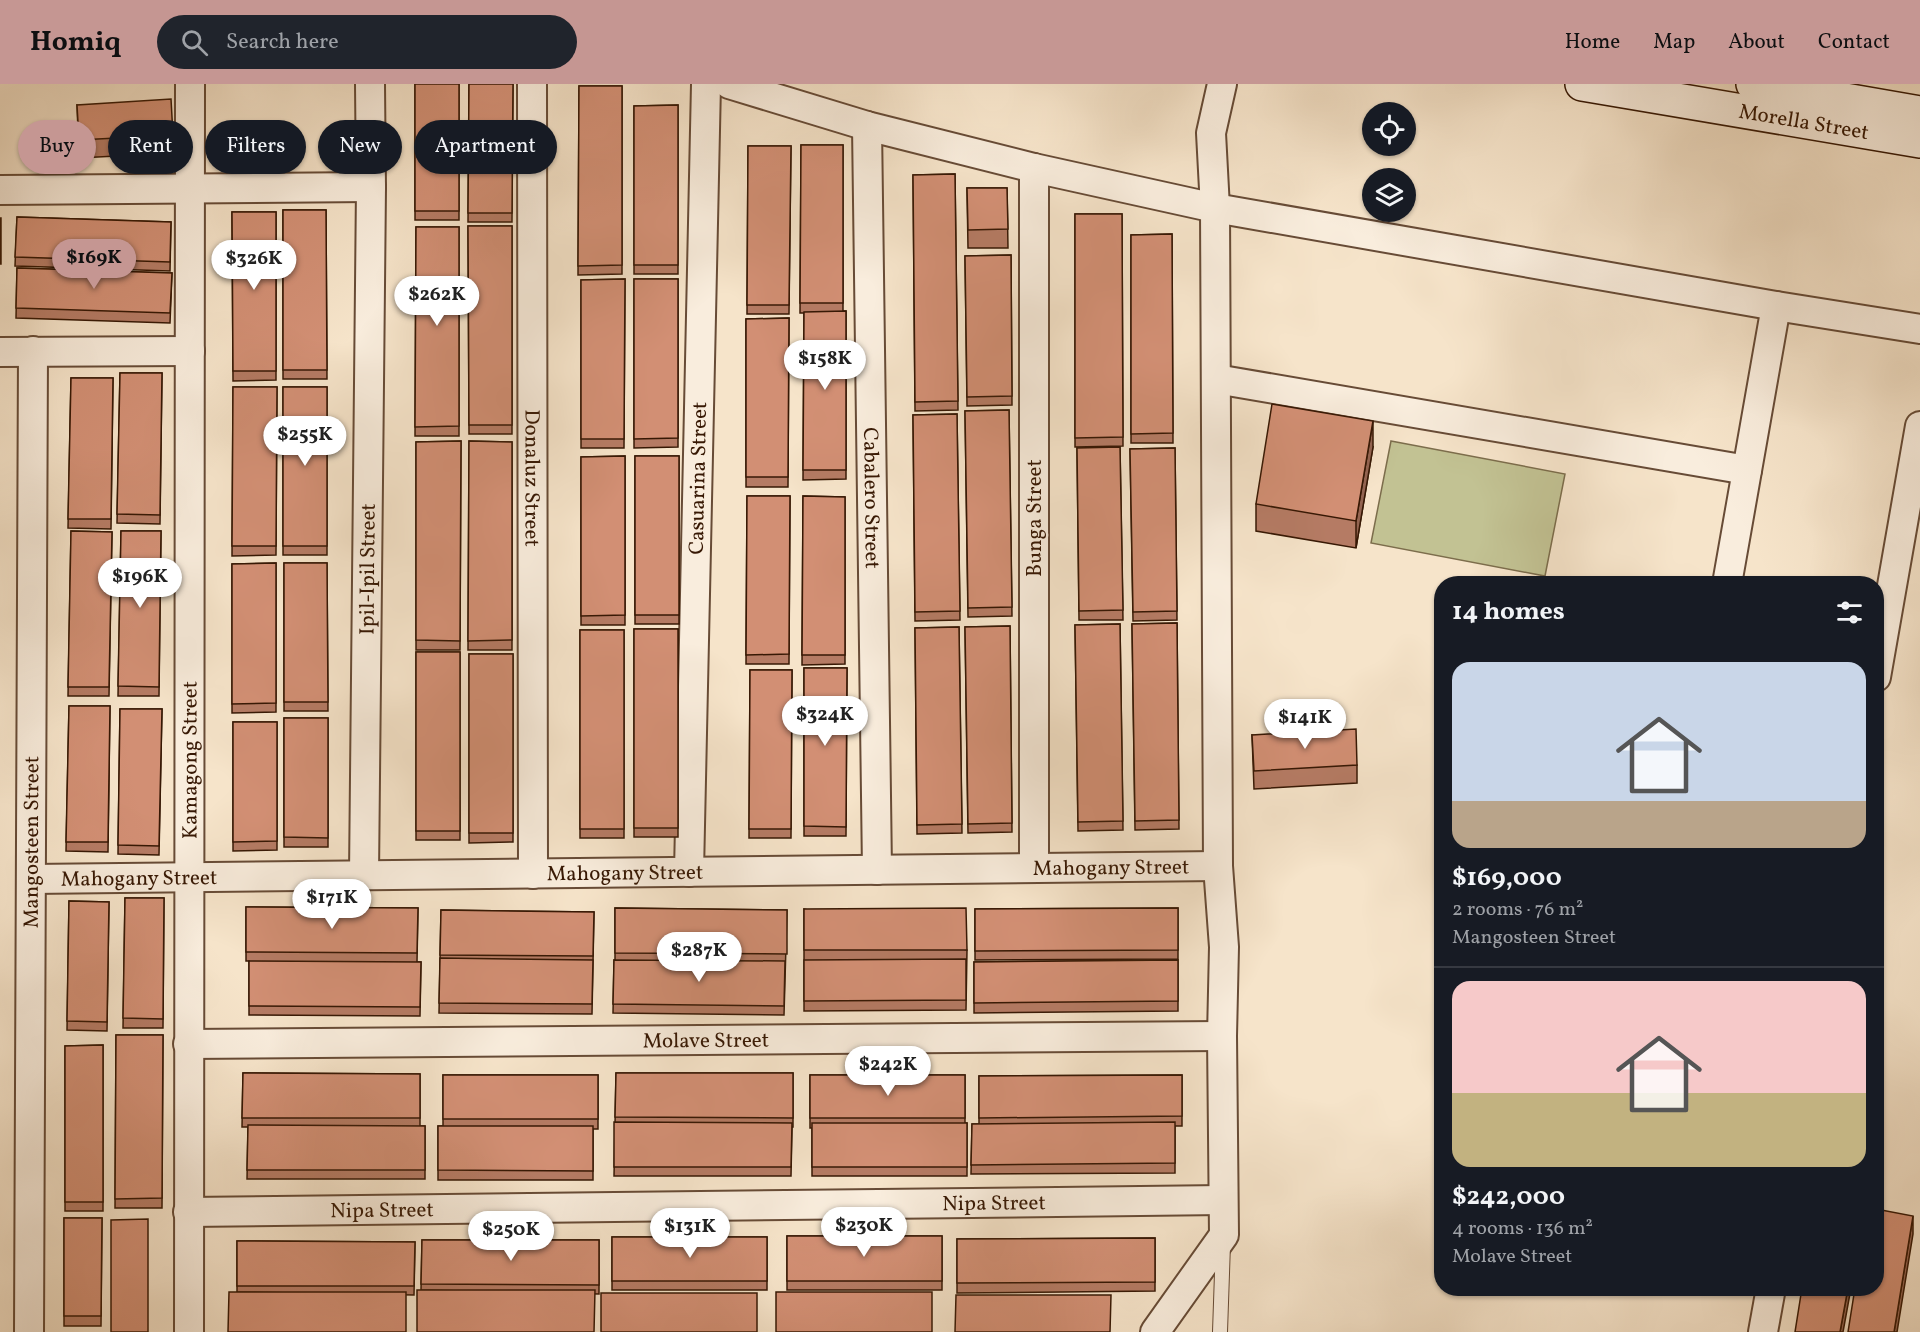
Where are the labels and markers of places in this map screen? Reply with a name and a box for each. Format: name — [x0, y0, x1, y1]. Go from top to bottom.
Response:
pin: $169K — [52, 239, 136, 290]
pin: $326K — [212, 240, 296, 291]
pin: $262K — [395, 276, 479, 327]
pin: $158K — [783, 340, 867, 391]
pin: $255K — [263, 416, 347, 467]
pin: $196K — [98, 558, 182, 609]
pin: $324K — [783, 696, 867, 747]
pin: $141K — [1263, 699, 1347, 750]
pin: $171K — [290, 879, 374, 930]
pin: $287K — [657, 932, 741, 983]
pin: $242K — [846, 1046, 930, 1097]
pin: $230K — [822, 1207, 906, 1258]
pin: $131K — [648, 1208, 732, 1259]
pin: $250K — [469, 1211, 553, 1262]

